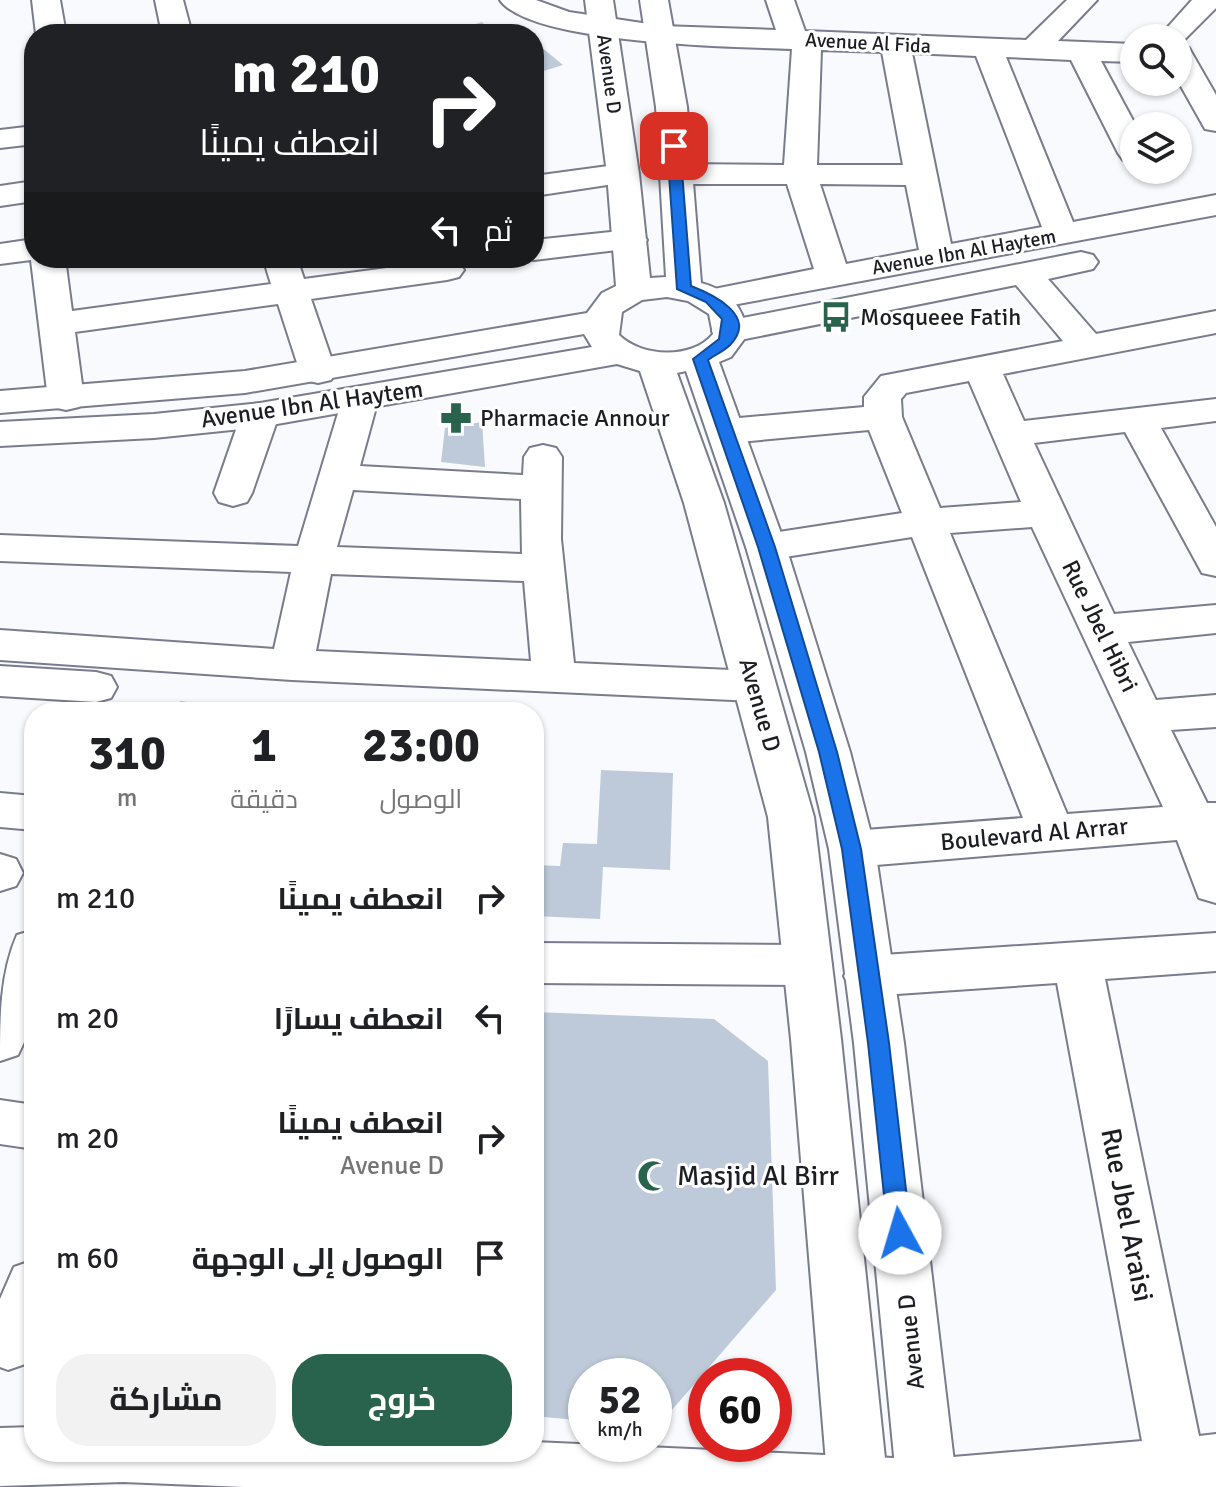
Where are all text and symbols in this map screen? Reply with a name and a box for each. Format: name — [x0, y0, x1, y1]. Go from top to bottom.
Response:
map controls — [1120, 24, 1192, 184]
button: search — [1120, 24, 1192, 96]
street label: Avenue Al Fida — [805, 27, 931, 59]
street label: Avenue D — [591, 33, 627, 115]
text: 210 m — [232, 39, 380, 108]
icon: right — [408, 56, 512, 160]
pin — [640, 112, 708, 180]
button: layers — [1120, 112, 1192, 184]
text: انعطف يمينًا — [199, 121, 380, 166]
icon: arrive — [652, 124, 696, 168]
icon: left — [424, 208, 468, 252]
text: ثم — [484, 213, 512, 250]
street label: Avenue Ibn Al Haytem — [870, 223, 1058, 281]
bus stop icon: Mosqueee Fatih — [819, 300, 853, 334]
place label: Mosqueee Fatih — [860, 302, 1021, 332]
street label: Avenue Ibn Al Haytem — [199, 374, 425, 434]
pharmacy icon: Pharmacie Annour — [439, 401, 473, 435]
place label: Pharmacie Annour — [480, 403, 670, 433]
street label: Rue Jbel Hibri — [1055, 555, 1145, 697]
street label: Avenue D — [732, 655, 788, 755]
text: 1 — [251, 716, 277, 775]
text: 23:00 — [362, 716, 480, 775]
text: 310 — [88, 724, 166, 783]
text: m — [117, 782, 137, 814]
text: دقيقة — [230, 784, 298, 816]
text: الوصول — [379, 784, 462, 816]
street label: Boulevard Al Arrar — [939, 811, 1129, 857]
icon: right — [468, 876, 512, 920]
text: 210 m — [56, 880, 135, 917]
text: انعطف يمينًا — [277, 881, 444, 918]
icon: left — [468, 996, 512, 1040]
text: 20 m — [56, 1000, 119, 1037]
text: انعطف يسارًا — [274, 1001, 444, 1038]
text: انعطف يمينًا — [277, 1105, 444, 1142]
icon: right — [468, 1116, 512, 1160]
text: 20 m — [56, 1120, 119, 1157]
street label: Rue Jbel Araisi — [1093, 1125, 1161, 1305]
text: Avenue D — [340, 1150, 444, 1182]
mosque icon: Masjid Al Birr — [636, 1159, 670, 1193]
place label: Masjid Al Birr — [677, 1159, 840, 1193]
position arrow — [858, 1191, 942, 1275]
icon: arrive — [468, 1236, 512, 1280]
text: 60 m — [56, 1240, 119, 1277]
text: الوصول إلى الوجهة — [192, 1241, 444, 1278]
street label: Avenue D — [891, 1293, 931, 1391]
button: مشاركة — [56, 1354, 276, 1446]
button: خروج — [292, 1354, 512, 1446]
speed limit sign: 60 — [688, 1358, 792, 1462]
text: 52 — [598, 1375, 642, 1425]
text: km/h — [597, 1417, 643, 1442]

